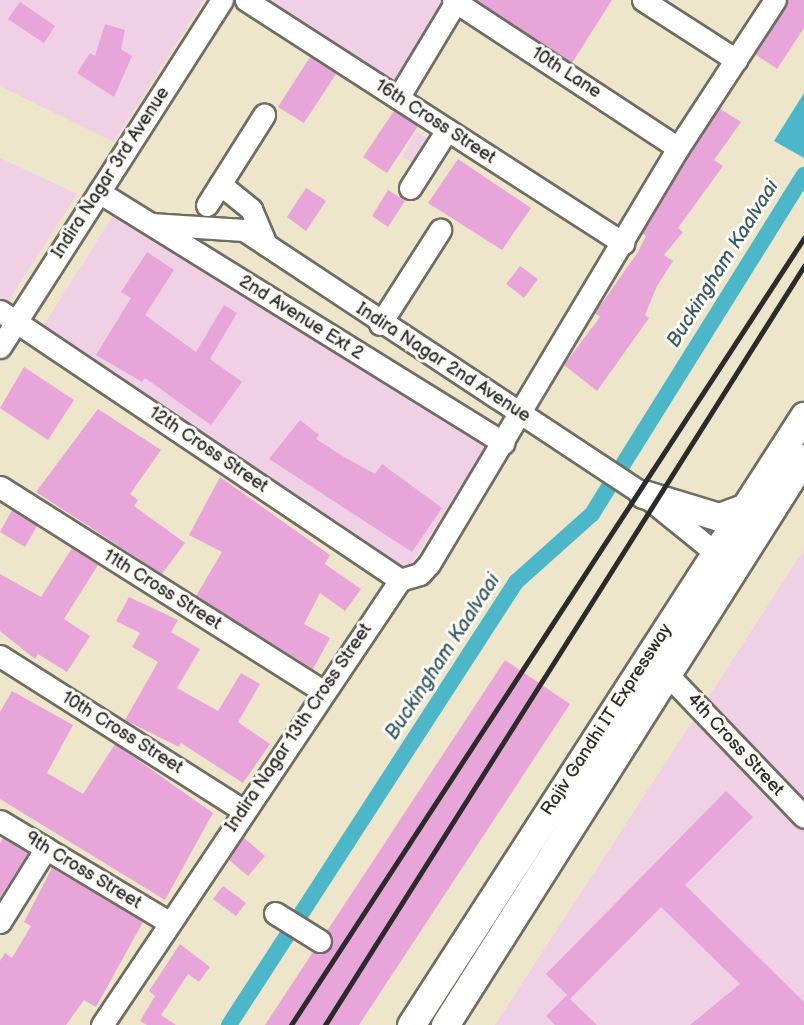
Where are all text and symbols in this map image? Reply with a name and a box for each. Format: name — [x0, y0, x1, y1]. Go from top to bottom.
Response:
street label: 10th Lane — [527, 43, 605, 103]
street label: 16th Cross Street — [371, 75, 499, 169]
street label: Indira Nagar 3rd Avenue — [47, 83, 175, 263]
water label: Buckingham Kaalvaai — [662, 176, 784, 352]
street label: 2nd Avenue Ext 2 — [235, 271, 367, 365]
street label: Indira Nagar 2nd Avenue — [352, 299, 534, 427]
street label: 12th Cross Street — [144, 402, 272, 498]
street label: 11th Cross Street — [99, 545, 225, 635]
water label: Buckingham Kaalvaai — [380, 570, 506, 744]
street label: Indira Nagar 13th Cross Street — [221, 620, 377, 836]
street label: Rajiv Gandhi IT Expressway — [537, 620, 677, 820]
street label: 10th Cross Street — [57, 687, 187, 779]
street label: 4th Cross Street — [682, 689, 788, 801]
street label: 9th Cross Street — [21, 828, 145, 914]

